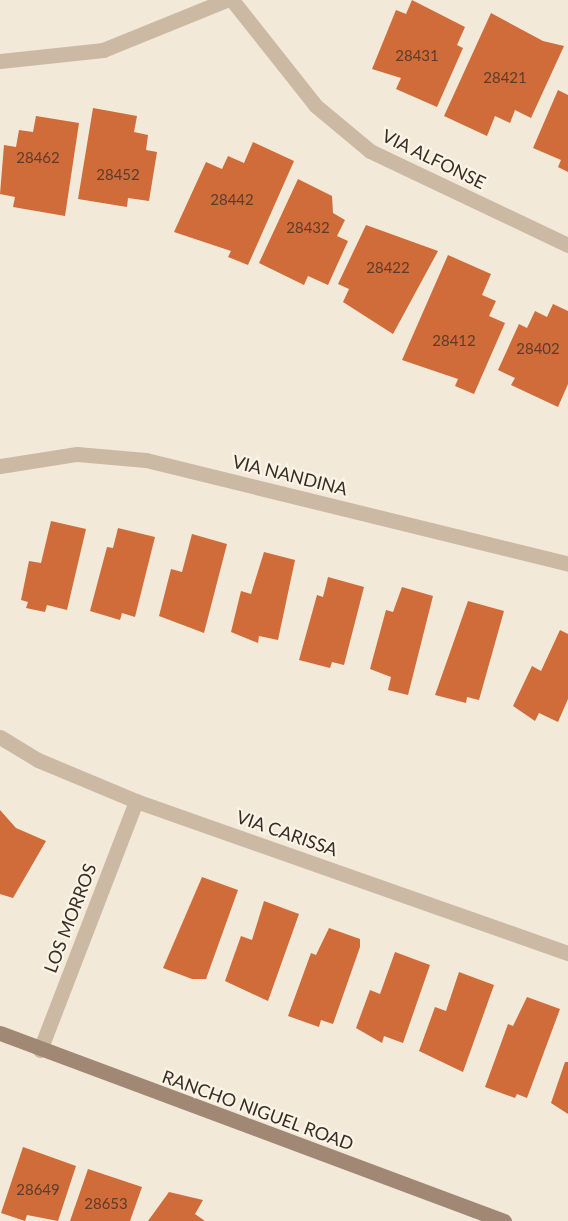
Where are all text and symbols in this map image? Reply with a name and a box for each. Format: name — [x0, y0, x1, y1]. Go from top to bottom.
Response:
house number: 28431 — [395, 47, 439, 65]
house number: 28421 — [483, 69, 527, 87]
street label: VIA ALFONSE — [378, 124, 490, 194]
house number: 28462 — [16, 149, 60, 167]
house number: 28452 — [96, 166, 140, 184]
house number: 28442 — [210, 191, 254, 209]
house number: 28432 — [286, 219, 330, 237]
house number: 28422 — [366, 259, 410, 277]
house number: 28412 — [432, 332, 476, 350]
house number: 28402 — [516, 340, 560, 358]
street label: VIA NANDINA — [230, 450, 350, 500]
street label: VIA CARISSA — [233, 806, 341, 860]
street label: LOS MORROS — [39, 860, 101, 976]
street label: RANCHO NIGUEL ROAD — [159, 1065, 357, 1155]
house number: 28649 — [16, 1181, 60, 1199]
house number: 28653 — [84, 1195, 128, 1213]

